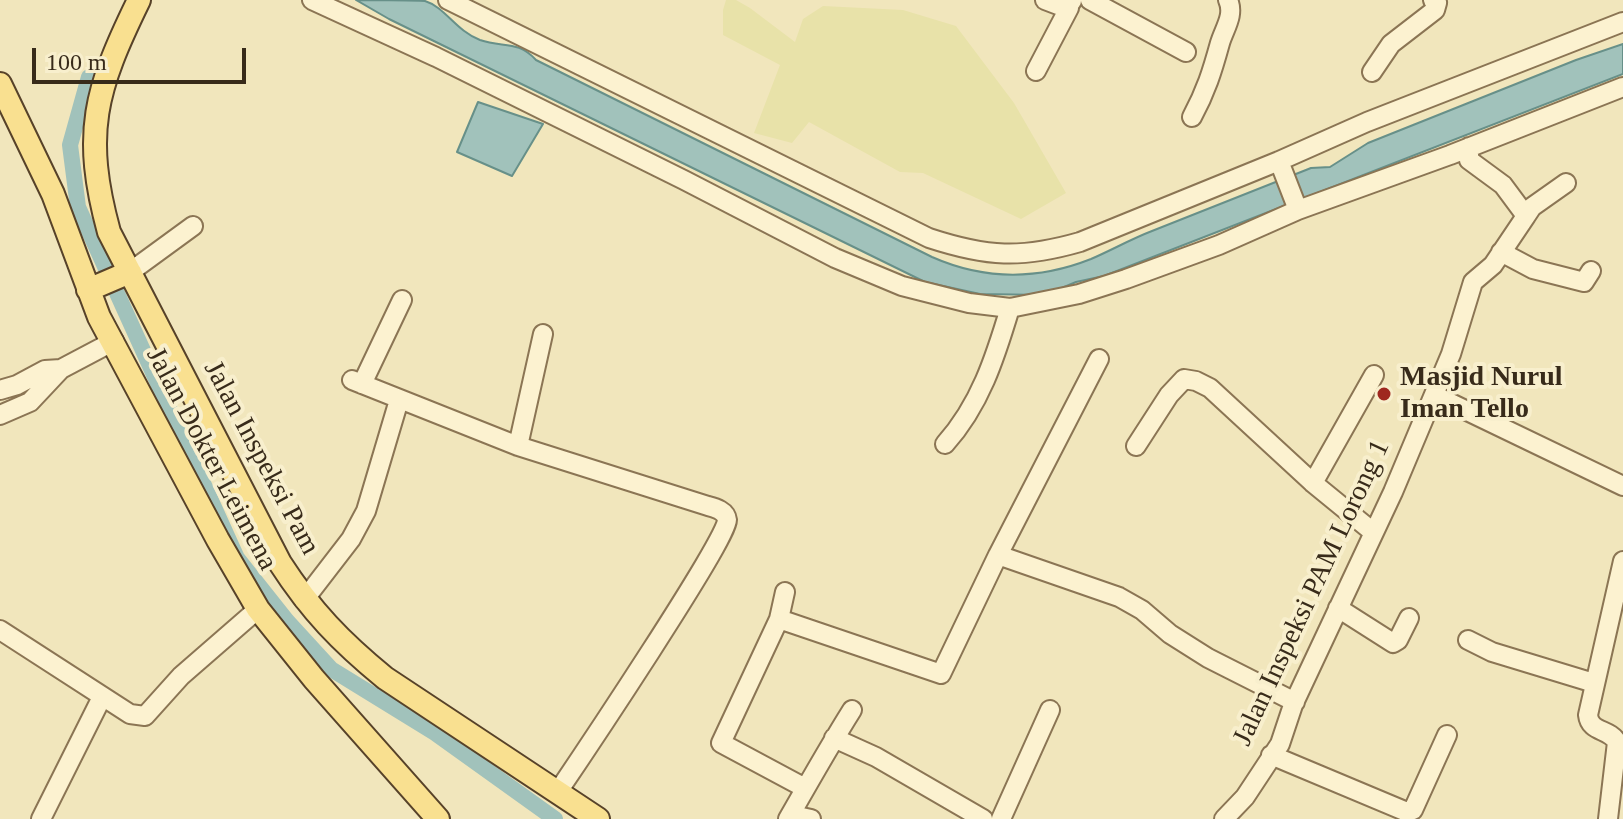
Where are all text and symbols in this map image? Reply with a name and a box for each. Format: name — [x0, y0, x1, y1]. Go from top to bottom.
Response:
scale bar — [36, 32, 250, 82]
text: 100 m — [46, 49, 107, 75]
street label: Jalan Dokter Leimena — [138, 342, 284, 576]
street label: Jalan Inspeksi Pam — [196, 355, 326, 561]
place label: Masjid Nurul Iman Tello — [1400, 361, 1563, 427]
marker: Masjid Nurul Iman Tello — [1375, 385, 1393, 403]
street label: Jalan Inspeksi PAM Lorong 1 — [1226, 435, 1398, 751]

